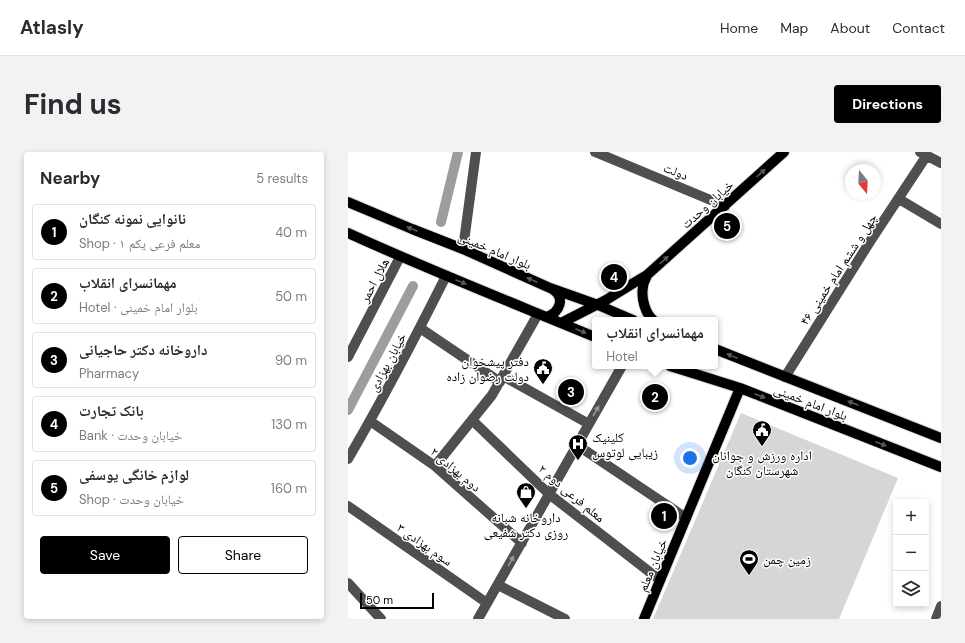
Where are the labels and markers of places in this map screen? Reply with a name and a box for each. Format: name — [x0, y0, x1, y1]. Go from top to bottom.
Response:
pin: 5 — [714, 211, 740, 241]
pin: 4 — [601, 262, 627, 292]
place label: دفتر پیشخوان دولت رضوان زاده — [446, 353, 529, 385]
public building icon: دفتر پیشخوان دولت رضوان زاده — [532, 357, 554, 385]
pin: 3 — [558, 377, 584, 407]
pin: 2 — [642, 382, 668, 412]
public building icon: اداره ورزش و جوانان شهرستان کنگان — [751, 419, 773, 447]
place label: کلینیک زیبایی لوتوس — [592, 429, 658, 461]
hospital icon: کلینیک زیبایی لوتوس — [567, 433, 589, 461]
place label: اداره ورزش و جوانان شهرستان کنگان — [712, 447, 812, 479]
shop icon: داروخانه شبانه روزی دکتر شفیعی — [515, 481, 537, 509]
pin: 1 — [651, 501, 677, 531]
place label: داروخانه شبانه روزی دکتر شفیعی — [484, 509, 568, 541]
sports icon: زمین چمن — [738, 548, 760, 576]
place label: زمین چمن — [763, 551, 811, 568]

